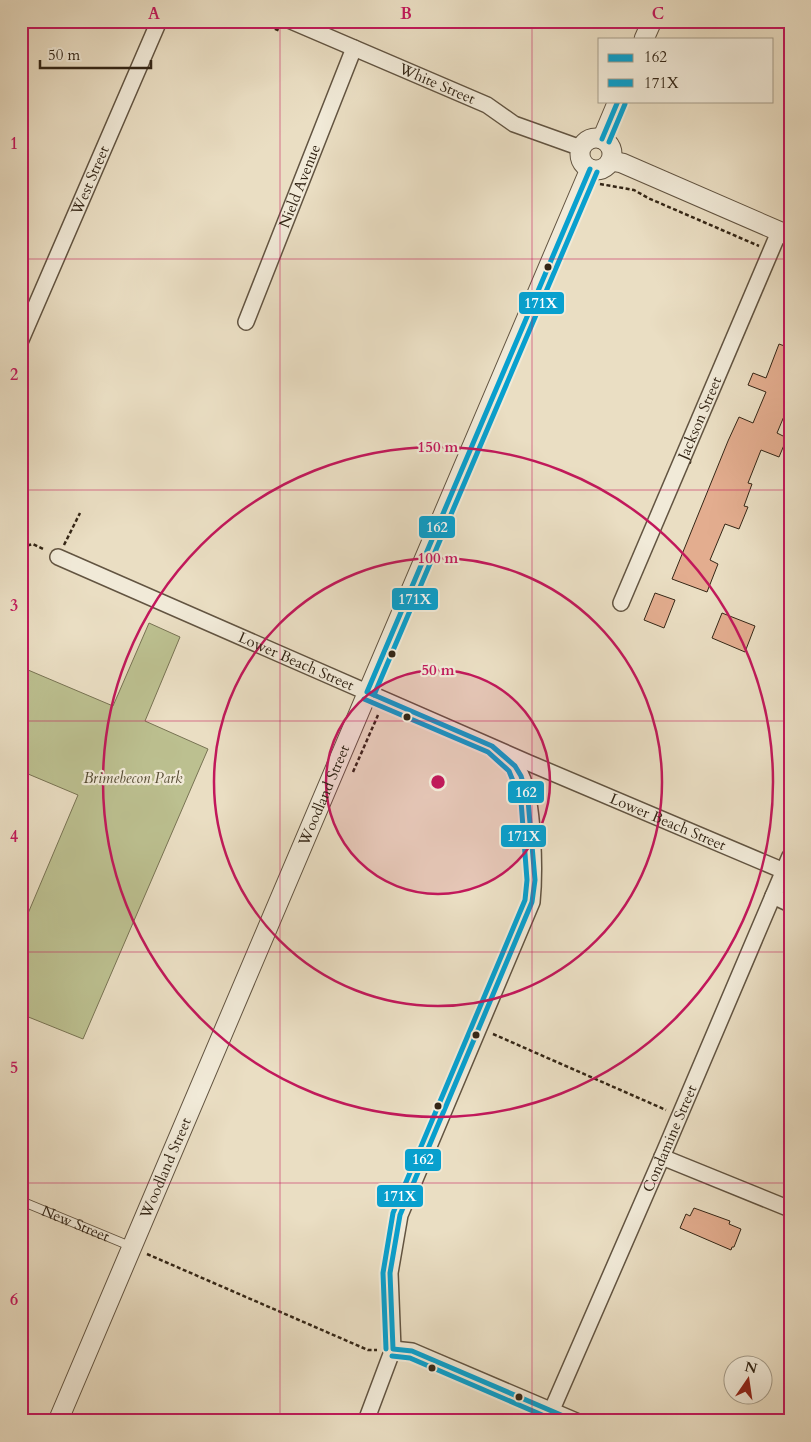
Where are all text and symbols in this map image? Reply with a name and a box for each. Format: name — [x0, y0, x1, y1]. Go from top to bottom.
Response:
text: A — [148, 3, 160, 25]
text: B — [400, 3, 412, 25]
text: C — [652, 3, 664, 25]
scale bar — [40, 38, 151, 70]
legend — [598, 38, 774, 102]
text: 50 m — [48, 45, 80, 65]
text: 162 — [644, 47, 667, 67]
street label: White Street — [395, 58, 478, 109]
text: 171X — [644, 73, 679, 93]
text: 1 — [10, 133, 18, 155]
street label: Nield Avenue — [274, 141, 325, 231]
street label: West Street — [66, 142, 114, 219]
unlabelled marker — [543, 262, 553, 272]
line badge: 171X — [518, 291, 565, 315]
text: 171X — [524, 294, 558, 313]
text: 2 — [10, 364, 18, 386]
street label: Jackson Street — [672, 373, 726, 464]
text: 150 m — [418, 437, 459, 457]
line badge: 162 — [418, 515, 456, 539]
text: 162 — [426, 518, 448, 537]
text: 100 m — [418, 548, 459, 568]
line badge: 171X — [391, 587, 439, 611]
text: 171X — [398, 590, 432, 609]
text: 3 — [10, 595, 18, 617]
street label: Lower Beach Street — [235, 627, 357, 695]
unlabelled marker — [387, 649, 397, 659]
text: 50 m — [421, 660, 455, 680]
unlabelled marker — [402, 712, 412, 722]
street label: Woodland Street — [293, 741, 354, 850]
park label: Brimebecon Park — [83, 768, 183, 788]
centre of rings — [429, 773, 447, 791]
line badge: 162 — [507, 780, 545, 804]
text: 162 — [515, 783, 537, 802]
street label: Lower Beach Street — [607, 788, 729, 855]
line badge: 171X — [500, 824, 547, 848]
text: 4 — [10, 826, 18, 848]
text: 171X — [507, 827, 541, 846]
unlabelled marker — [471, 1030, 481, 1040]
text: 5 — [10, 1057, 18, 1079]
street label: Condamine Street — [638, 1082, 702, 1195]
unlabelled marker — [433, 1101, 443, 1111]
street label: Woodland Street — [135, 1114, 196, 1222]
line badge: 162 — [404, 1148, 442, 1172]
text: 162 — [412, 1150, 434, 1169]
line badge: 171X — [376, 1184, 424, 1208]
text: 171X — [383, 1187, 417, 1206]
street label: New Street — [39, 1201, 113, 1247]
text: 6 — [10, 1289, 18, 1311]
north arrow — [724, 1354, 774, 1404]
text: N — [743, 1357, 759, 1378]
unlabelled marker — [427, 1363, 437, 1373]
unlabelled marker — [514, 1392, 524, 1402]

